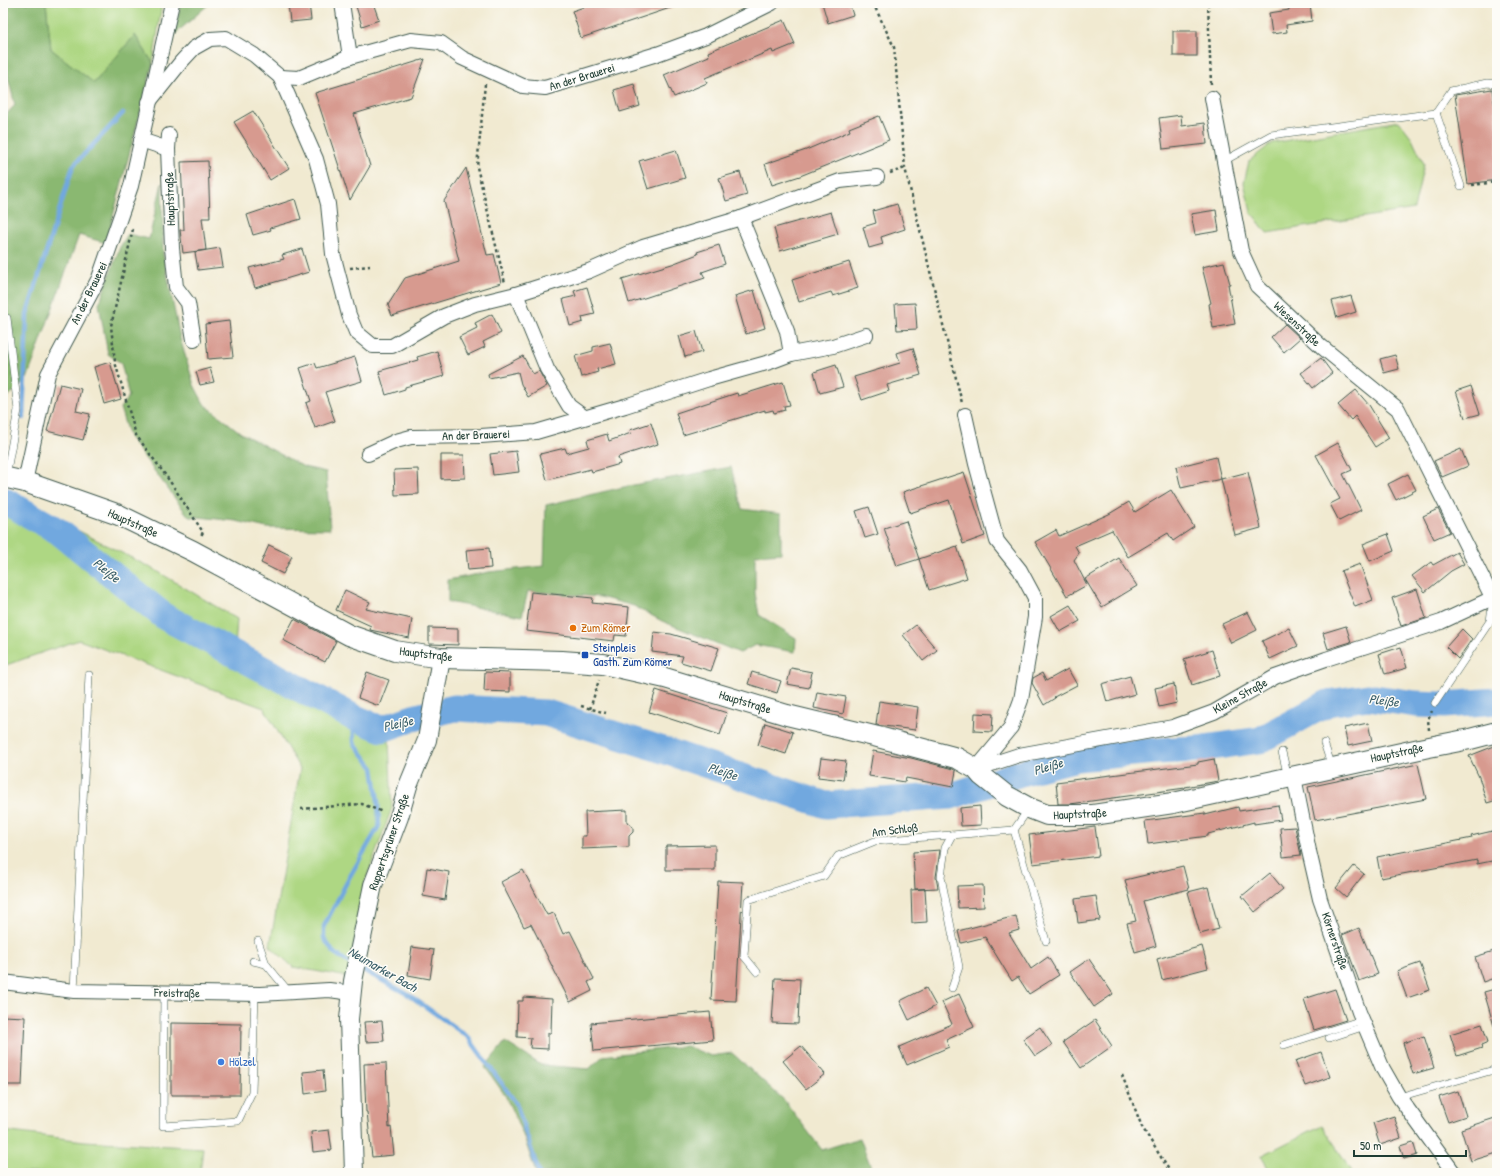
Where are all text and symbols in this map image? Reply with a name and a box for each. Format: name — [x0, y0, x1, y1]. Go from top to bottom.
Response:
street label: An der Brauerei — [547, 58, 617, 95]
street label: Hauptstraße — [160, 172, 179, 226]
street label: An der Brauerei — [66, 259, 111, 327]
street label: Wiesenstraße — [1270, 297, 1325, 350]
street label: An der Brauerei — [442, 425, 510, 444]
street label: Hauptstraße — [105, 504, 161, 541]
water label: Pleiße — [89, 554, 125, 588]
place label: Zum Römer — [581, 619, 631, 636]
marker: Zum Römer — [568, 623, 578, 633]
place label: Steinpleis Gasth. Zum Römer — [593, 639, 673, 670]
street label: Hauptstraße — [398, 642, 454, 665]
marker: Steinpleis Gasth. Zum Römer — [580, 650, 590, 660]
street label: Kleine Straße — [1209, 673, 1270, 718]
street label: Hauptstraße — [717, 686, 773, 718]
water label: Pleiße — [1368, 689, 1401, 712]
water label: Pleiße — [381, 711, 416, 736]
street label: Hauptstraße — [1369, 739, 1425, 766]
water label: Pleiße — [1031, 753, 1066, 780]
water label: Pleiße — [706, 758, 741, 785]
street label: Ruppertsgrüner Straße — [364, 791, 413, 892]
street label: Hauptstraße — [1053, 804, 1107, 823]
street label: Am Schloß — [871, 818, 919, 841]
street label: Körnerstraße — [1318, 910, 1353, 972]
water label: Neumarker Bach — [345, 942, 422, 997]
street label: Freistraße — [153, 984, 200, 1001]
place label: Hölzel — [229, 1053, 257, 1070]
marker: Hölzel — [216, 1057, 226, 1067]
scale bar — [1354, 1132, 1466, 1158]
text: 50 m — [1360, 1137, 1381, 1154]

